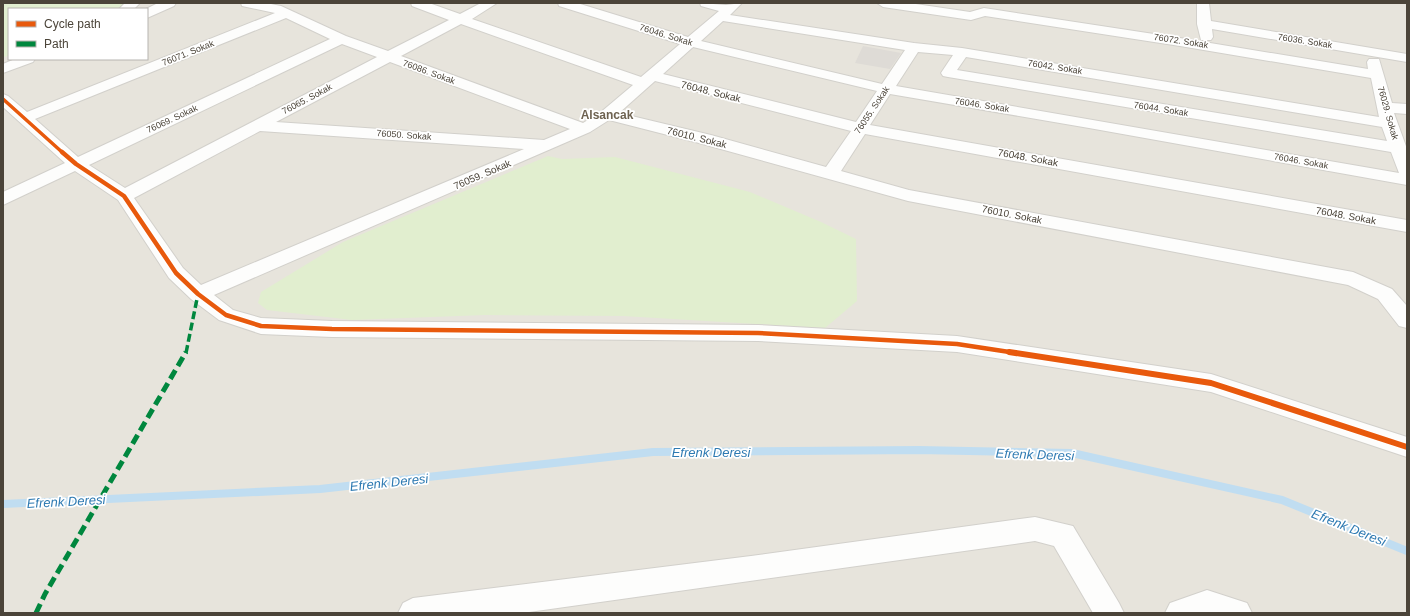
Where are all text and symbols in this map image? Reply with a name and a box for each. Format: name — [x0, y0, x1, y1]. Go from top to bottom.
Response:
legend — [8, 8, 148, 60]
text: Cycle path — [44, 17, 101, 31]
street label: 76046. Sokak — [638, 22, 694, 48]
street label: 76072. Sokak — [1153, 32, 1209, 50]
street label: 76036. Sokak — [1277, 32, 1333, 50]
text: Path — [44, 37, 69, 51]
street label: 76071. Sokak — [161, 38, 216, 68]
street label: 76086. Sokak — [401, 58, 457, 86]
street label: 76042. Sokak — [1027, 58, 1083, 76]
street label: 76048. Sokak — [680, 79, 743, 104]
street label: 76065. Sokak — [280, 81, 334, 116]
street label: 76055. Sokak — [852, 84, 892, 136]
street label: 76029. Sokak — [1376, 85, 1401, 141]
street label: 76046. Sokak — [954, 96, 1010, 114]
street label: 76044. Sokak — [1133, 100, 1189, 118]
street label: 76069. Sokak — [145, 103, 200, 135]
district label: Alsancak — [581, 108, 634, 122]
street label: 76010. Sokak — [666, 125, 729, 150]
street label: 76050. Sokak — [376, 128, 432, 142]
street label: 76048. Sokak — [997, 147, 1060, 168]
street label: 76046. Sokak — [1273, 151, 1329, 171]
street label: 76059. Sokak — [452, 157, 513, 191]
street label: 76010. Sokak — [981, 203, 1044, 226]
street label: 76048. Sokak — [1315, 205, 1378, 226]
water label: Efrenk Deresi — [672, 445, 751, 460]
water label: Efrenk Deresi — [995, 446, 1076, 463]
water label: Efrenk Deresi — [349, 471, 430, 494]
water label: Efrenk Deresi — [26, 492, 107, 511]
water label: Efrenk Deresi — [1309, 506, 1389, 550]

